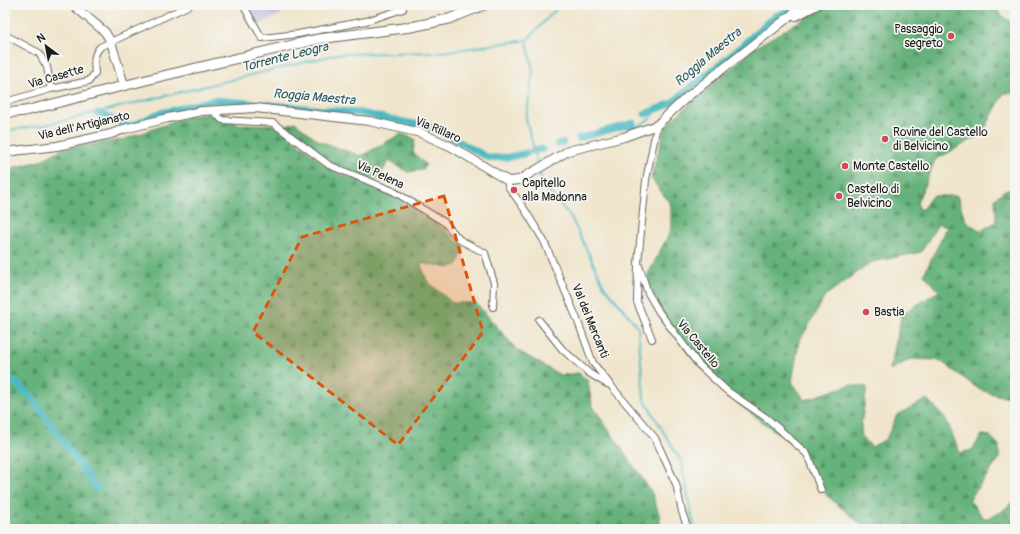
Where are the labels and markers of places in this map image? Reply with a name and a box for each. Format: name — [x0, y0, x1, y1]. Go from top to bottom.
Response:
place label: Passaggio segreto — [894, 22, 944, 51]
marker: Passaggio segreto — [946, 31, 956, 41]
place label: Rovine del Castello di Belvicino — [893, 125, 988, 154]
marker: Rovine del Castello di Belvicino — [880, 134, 890, 144]
place label: Monte Castello — [853, 159, 930, 174]
marker: Monte Castello — [840, 161, 850, 171]
place label: Capitello alla Madonna — [522, 176, 587, 205]
place label: Castello di Belvicino — [847, 182, 899, 211]
marker: Capitello alla Madonna — [509, 185, 519, 195]
marker: Castello di Belvicino — [834, 191, 844, 201]
place label: Bastia — [874, 305, 905, 320]
marker: Bastia — [861, 307, 871, 317]

